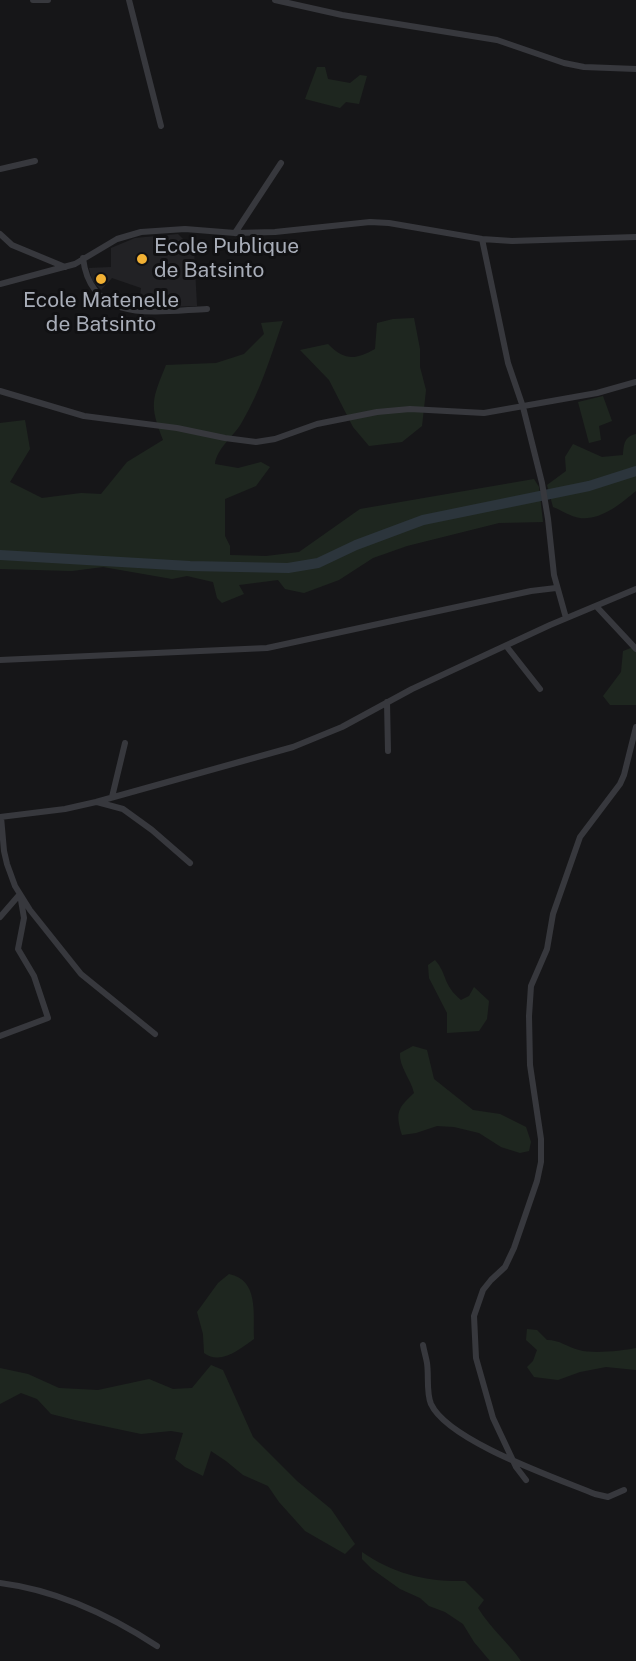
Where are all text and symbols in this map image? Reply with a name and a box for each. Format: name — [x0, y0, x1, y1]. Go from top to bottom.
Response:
place label: Ecole Publique de Batsinto — [154, 234, 299, 284]
marker: Ecole Publique de Batsinto — [135, 252, 149, 266]
marker: Ecole Matenelle de Batsinto — [94, 272, 108, 286]
place label: Ecole Matenelle de Batsinto — [23, 288, 179, 338]

